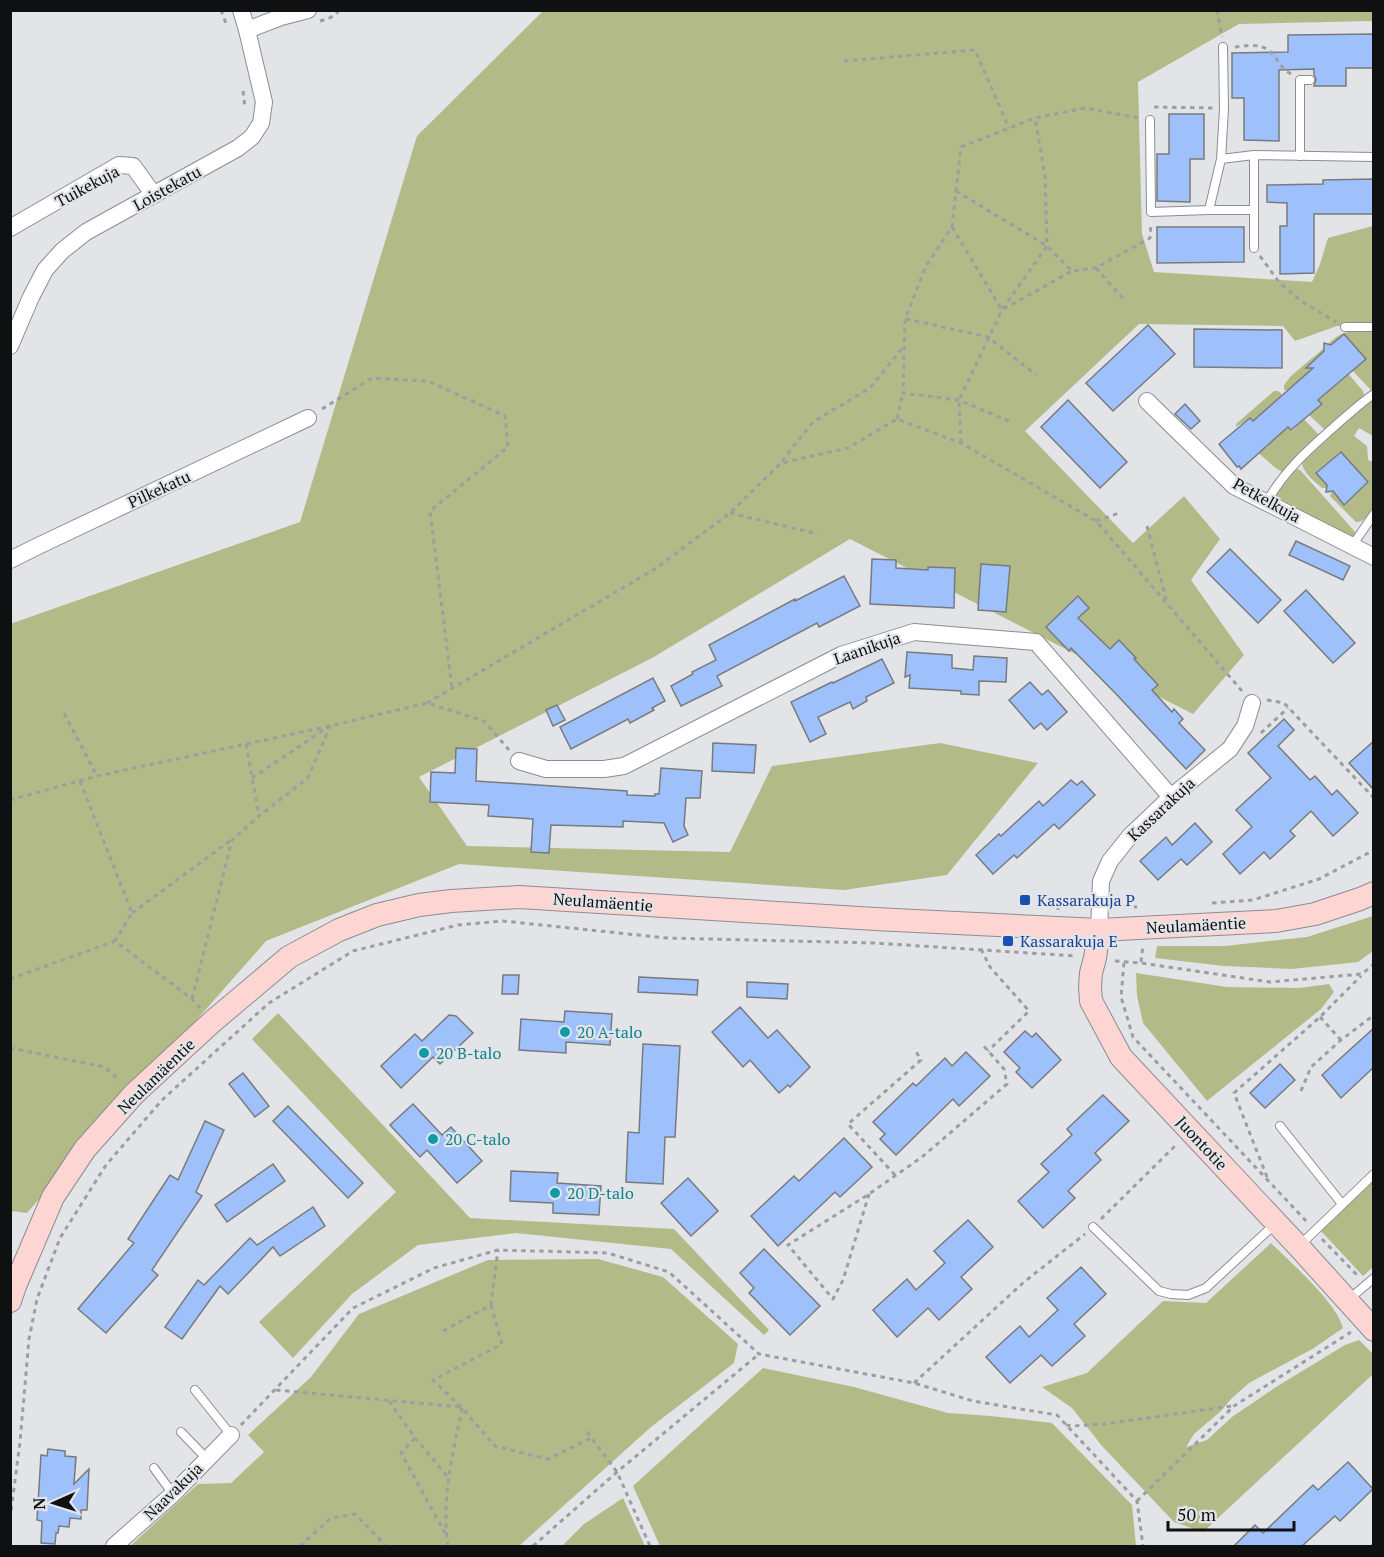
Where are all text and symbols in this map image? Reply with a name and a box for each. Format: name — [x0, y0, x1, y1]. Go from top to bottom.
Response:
street label: Tuikekuja — [51, 160, 123, 212]
street label: Loistekatu — [129, 160, 205, 216]
street label: Pilkekatu — [124, 465, 194, 513]
street label: Petkelkuja — [1229, 472, 1305, 528]
street label: Laanikuja — [831, 626, 903, 670]
street label: Kassarakuja — [1123, 772, 1199, 846]
street label: Neulamäentie — [552, 888, 654, 916]
place label: Kassarakuja P — [1037, 889, 1135, 911]
marker: Kassarakuja P — [1018, 893, 1032, 907]
street label: Neulamäentie — [1145, 911, 1247, 939]
place label: Kassarakuja E — [1020, 930, 1118, 952]
marker: Kassarakuja E — [1001, 934, 1015, 948]
place label: 20 A-talo — [577, 1021, 643, 1043]
marker: 20 A-talo — [558, 1025, 572, 1039]
street label: Neulamäentie — [112, 1033, 200, 1119]
place label: 20 B-talo — [436, 1042, 501, 1064]
marker: 20 B-talo — [417, 1046, 431, 1060]
street label: Juontotie — [1171, 1111, 1233, 1175]
place label: 20 C-talo — [445, 1128, 510, 1150]
marker: 20 C-talo — [426, 1132, 440, 1146]
place label: 20 D-talo — [567, 1182, 634, 1204]
marker: 20 D-talo — [548, 1186, 562, 1200]
street label: Naavakuja — [139, 1457, 207, 1525]
north arrow — [24, 1473, 84, 1533]
scale bar — [1168, 1494, 1294, 1532]
text: N — [28, 1497, 50, 1510]
text: 50 m — [1177, 1502, 1217, 1526]

